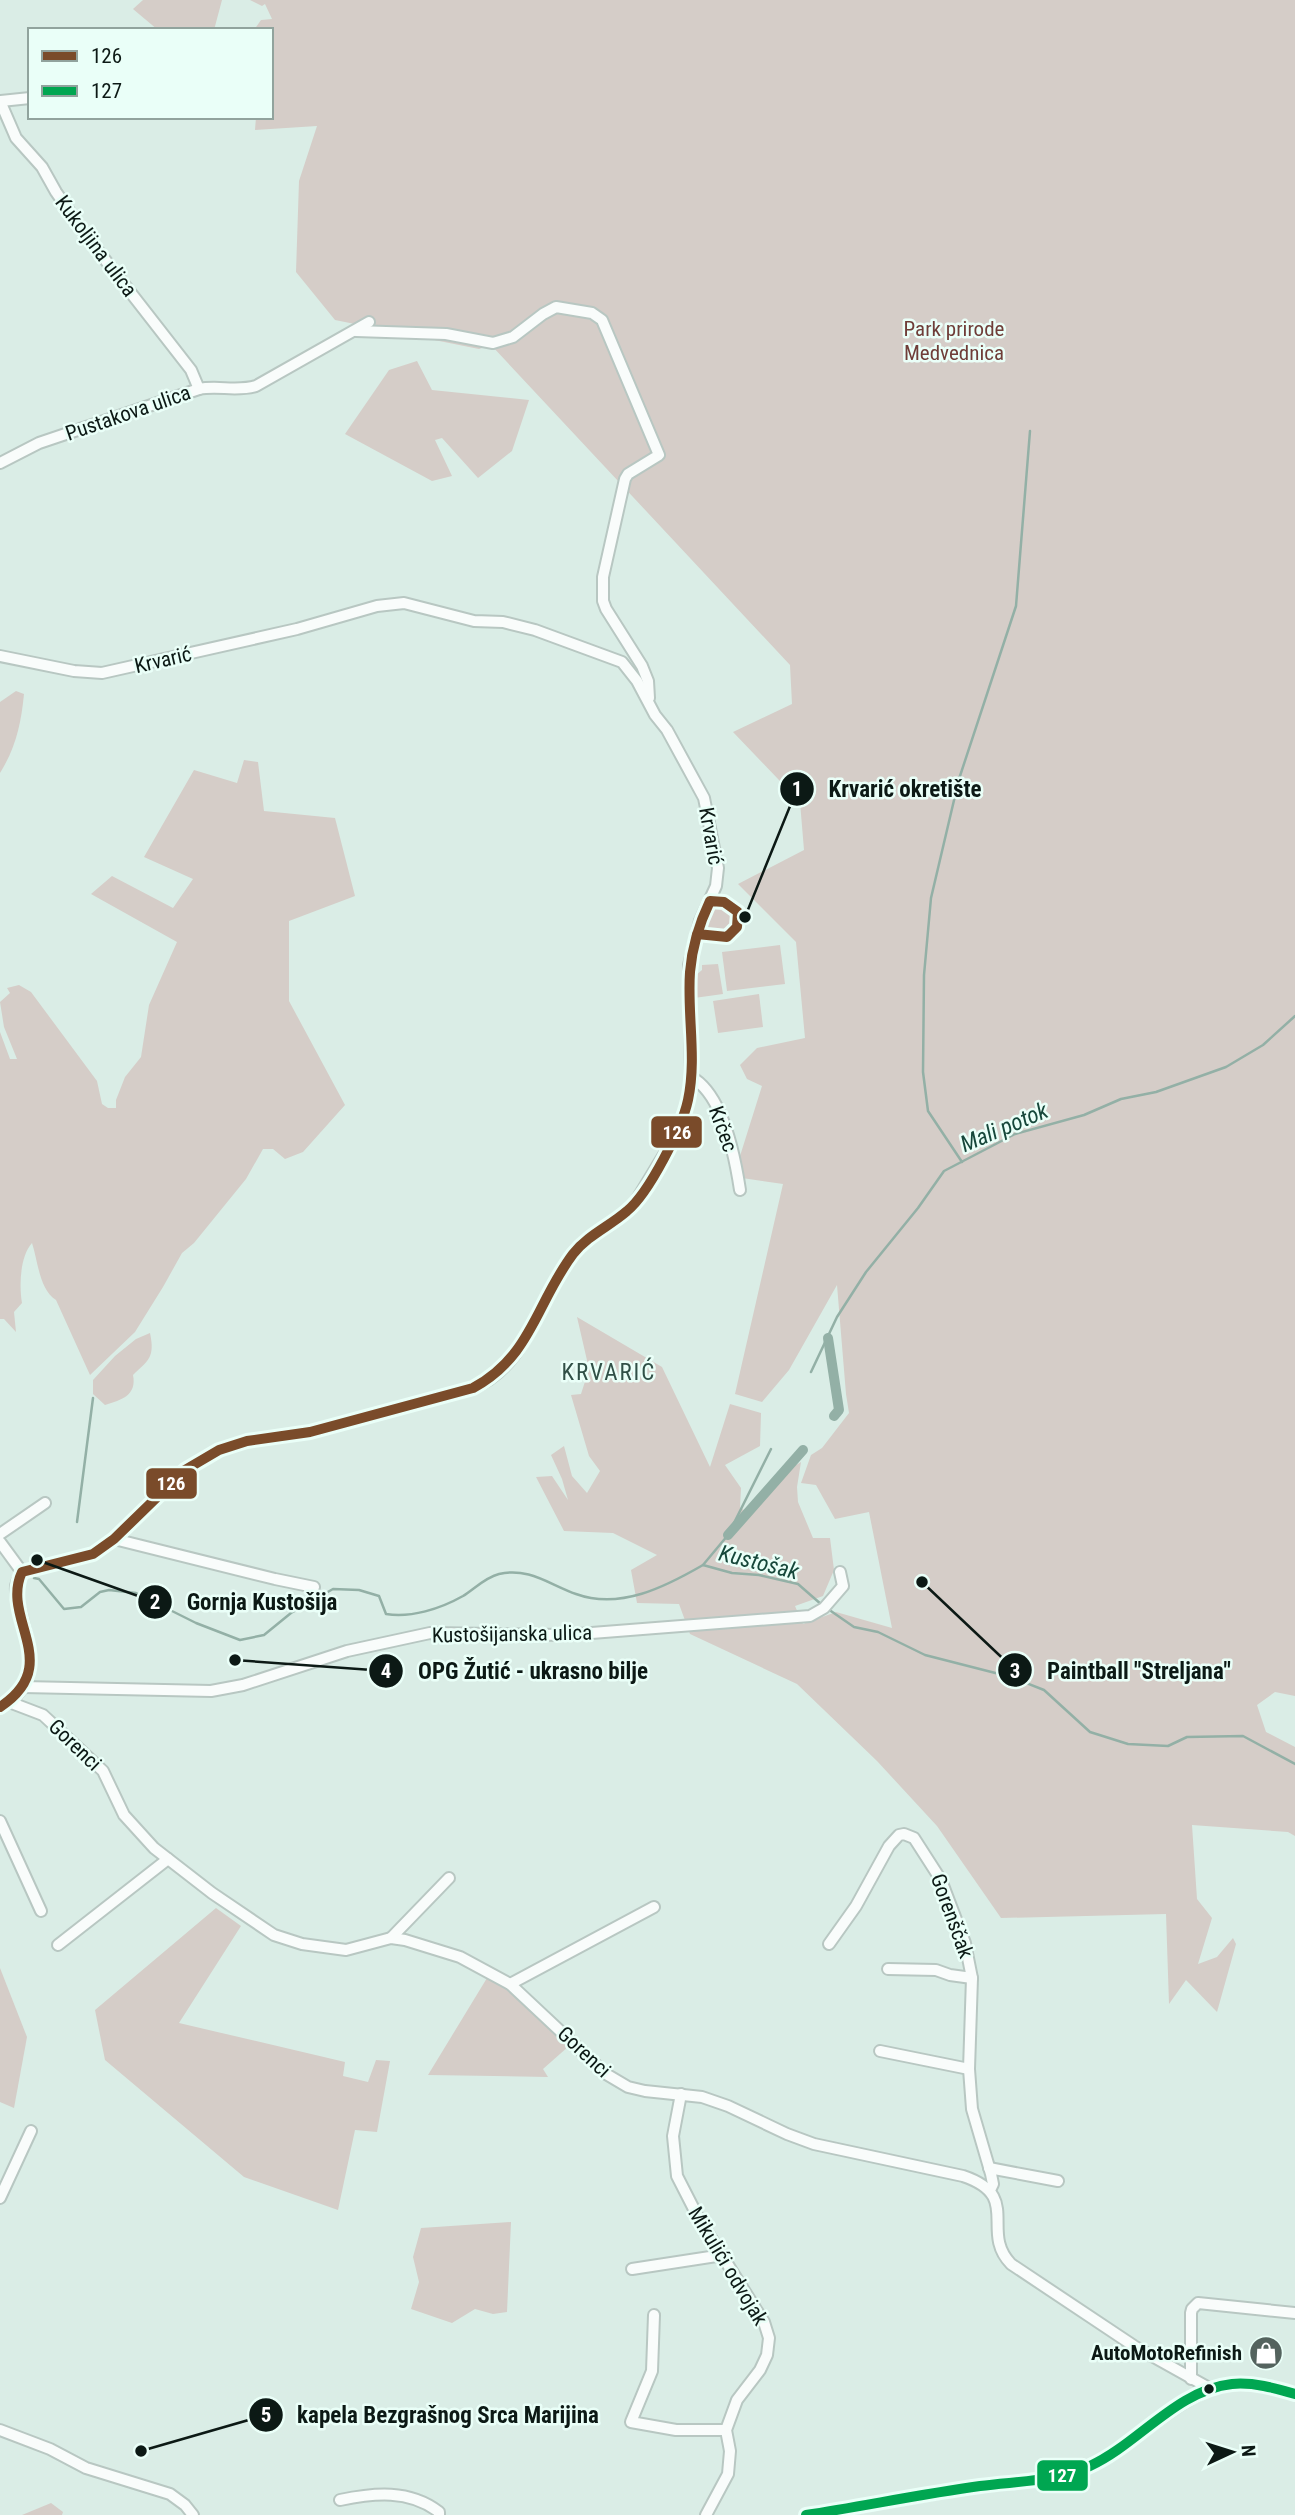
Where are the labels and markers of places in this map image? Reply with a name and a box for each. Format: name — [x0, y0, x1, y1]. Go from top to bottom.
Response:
callout: Krvarić okretište — [780, 767, 996, 811]
callout: Gornja Kustošija — [138, 1580, 351, 1624]
callout: Paintball "Streljana" — [998, 1648, 1245, 1692]
callout: OPG Žutić - ukrasno bilje — [369, 1649, 662, 1693]
shop icon: AutoMotoRefinish — [1247, 2334, 1285, 2372]
place label: AutoMotoRefinish — [1091, 2341, 1242, 2365]
unlabelled marker — [1202, 2382, 1216, 2396]
callout: kapela Bezgrašnog Srca Marijina — [248, 2393, 613, 2437]

